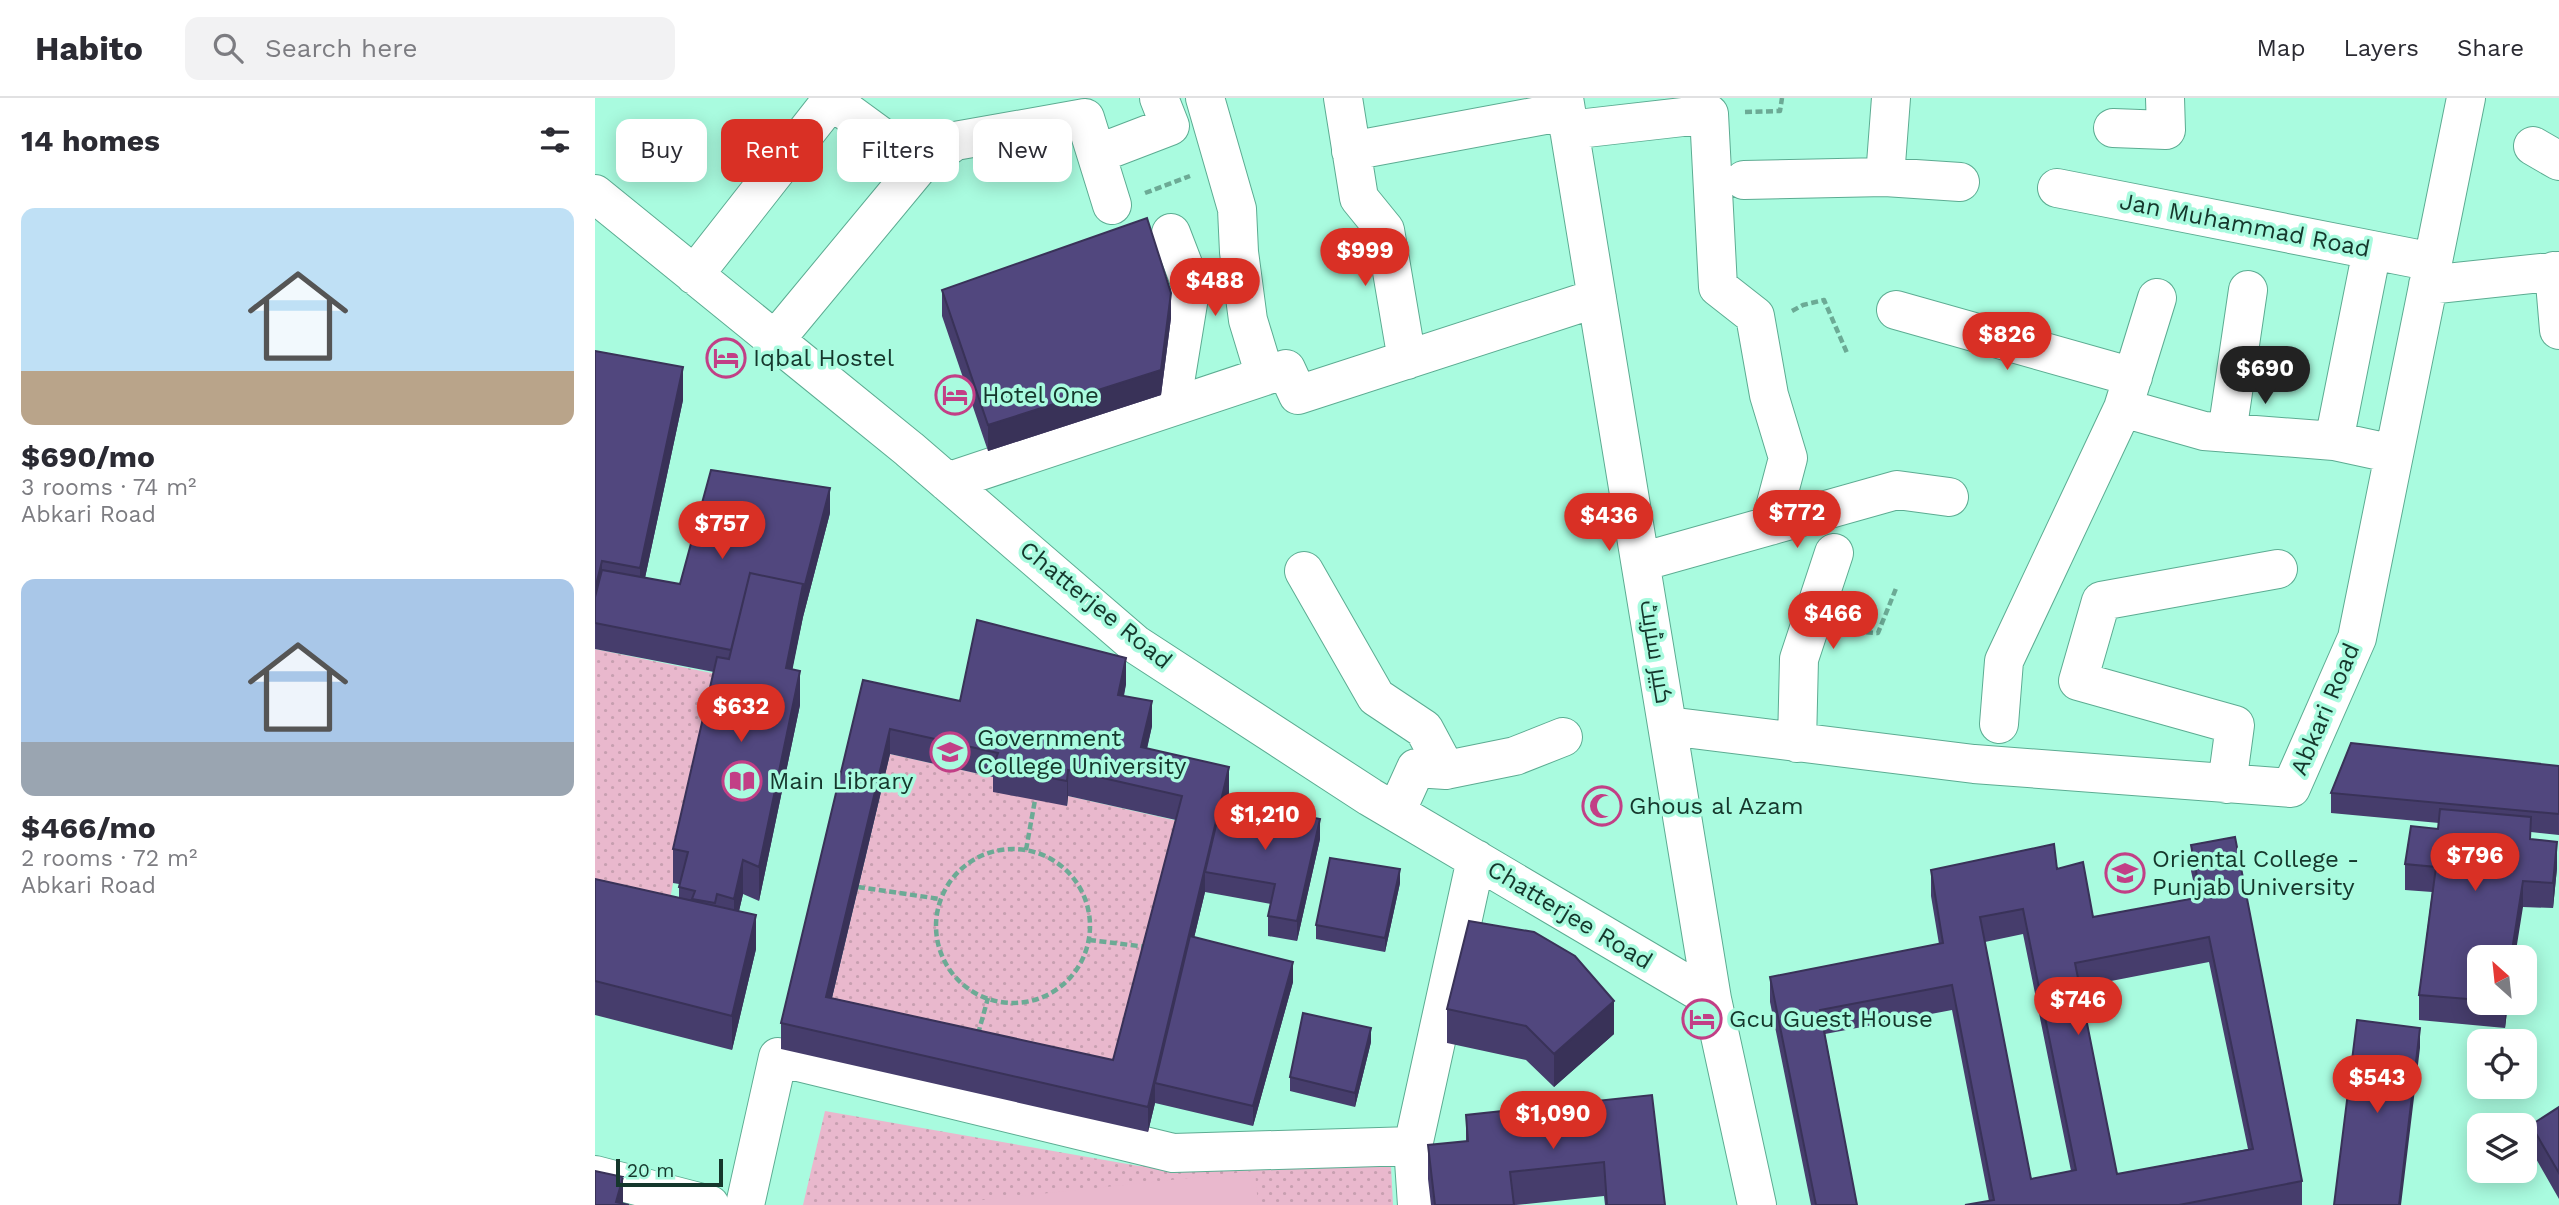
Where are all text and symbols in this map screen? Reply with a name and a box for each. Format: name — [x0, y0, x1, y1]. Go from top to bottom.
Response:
search box — [185, 17, 675, 80]
text: Habito — [35, 29, 143, 68]
icon: search — [209, 29, 247, 67]
text: Search here — [265, 33, 417, 63]
text: Map — [2257, 34, 2305, 62]
text: Layers — [2343, 34, 2419, 62]
text: Share — [2457, 34, 2524, 62]
chip: Buy — [616, 119, 707, 182]
chip: Rent — [721, 119, 823, 182]
chip: Filters — [837, 119, 959, 182]
chip: New — [973, 119, 1072, 182]
icon: filters — [536, 121, 574, 159]
text: 14 homes — [21, 123, 160, 158]
street label: Jan Muhammad Road — [2117, 187, 2373, 263]
pin: $999 — [1324, 228, 1406, 288]
text: $999 — [1336, 237, 1394, 264]
icon: home — [235, 253, 361, 379]
pin: $488 — [1174, 258, 1256, 318]
text: $488 — [1186, 267, 1244, 294]
pin: $826 — [1966, 313, 2048, 372]
text: $826 — [1978, 321, 2036, 348]
hotel icon: Iqbal Hostel — [705, 337, 747, 379]
place label: Iqbal Hostel — [753, 344, 895, 372]
pin: $690 — [2224, 346, 2306, 406]
text: $690 — [2236, 355, 2294, 382]
hotel icon: Hotel One — [934, 374, 976, 416]
place label: Hotel One — [982, 381, 1099, 409]
text: $690/mo — [21, 439, 155, 474]
text: 3 rooms · 74 m² — [21, 474, 196, 501]
pin: $772 — [1756, 490, 1838, 550]
pin: $436 — [1568, 494, 1650, 553]
text: $772 — [1769, 499, 1825, 526]
text: Abkari Road — [21, 501, 156, 528]
pin: $757 — [681, 502, 763, 561]
text: $436 — [1580, 502, 1638, 529]
text: $757 — [694, 510, 750, 537]
street label: Chatterjee Road — [1014, 535, 1178, 675]
pin: $466 — [1792, 592, 1874, 651]
street label: کبیر سٹریٹ — [1634, 598, 1678, 706]
text: $466 — [1804, 600, 1862, 627]
icon: home — [235, 624, 361, 750]
street label: Abkari Road — [2285, 639, 2365, 779]
pin: $632 — [700, 684, 782, 744]
text: $632 — [713, 693, 769, 720]
place label: Government College University — [977, 724, 1187, 780]
school or university icon: Government College University — [929, 731, 971, 773]
library icon: Main Library — [721, 760, 763, 802]
place label: Main Library — [769, 767, 914, 795]
mosque icon: Ghous al Azam — [1581, 785, 1623, 827]
pin: $1,210 — [1208, 792, 1322, 852]
place label: Ghous al Azam — [1629, 792, 1804, 820]
text: $1,210 — [1230, 801, 1300, 828]
text: $466/mo — [21, 810, 156, 845]
pin: $796 — [2434, 834, 2516, 893]
text: $796 — [2446, 842, 2504, 869]
text: 2 rooms · 72 m² — [21, 845, 197, 872]
place label: Oriental College - Punjab University — [2152, 845, 2359, 901]
school or university icon: Oriental College - Punjab University — [2104, 852, 2146, 894]
street label: Chatterjee Road — [1482, 855, 1658, 975]
text: Abkari Road — [21, 872, 156, 899]
north arrow — [2467, 945, 2537, 1015]
map controls — [2467, 945, 2537, 1183]
pin: $746 — [2037, 978, 2119, 1037]
text: $746 — [2050, 986, 2106, 1013]
hotel icon: Gcu Guest House — [1681, 998, 1723, 1040]
place label: Gcu Guest House — [1729, 1005, 1933, 1033]
button: locate — [2467, 1029, 2537, 1099]
pin: $543 — [2336, 1056, 2418, 1115]
text: $543 — [2349, 1064, 2405, 1091]
pin: $1,090 — [1496, 1091, 1610, 1151]
text: $1,090 — [1516, 1100, 1590, 1127]
button: layers — [2467, 1113, 2537, 1183]
scale bar — [616, 1156, 723, 1188]
text: 20 m — [627, 1159, 674, 1182]

